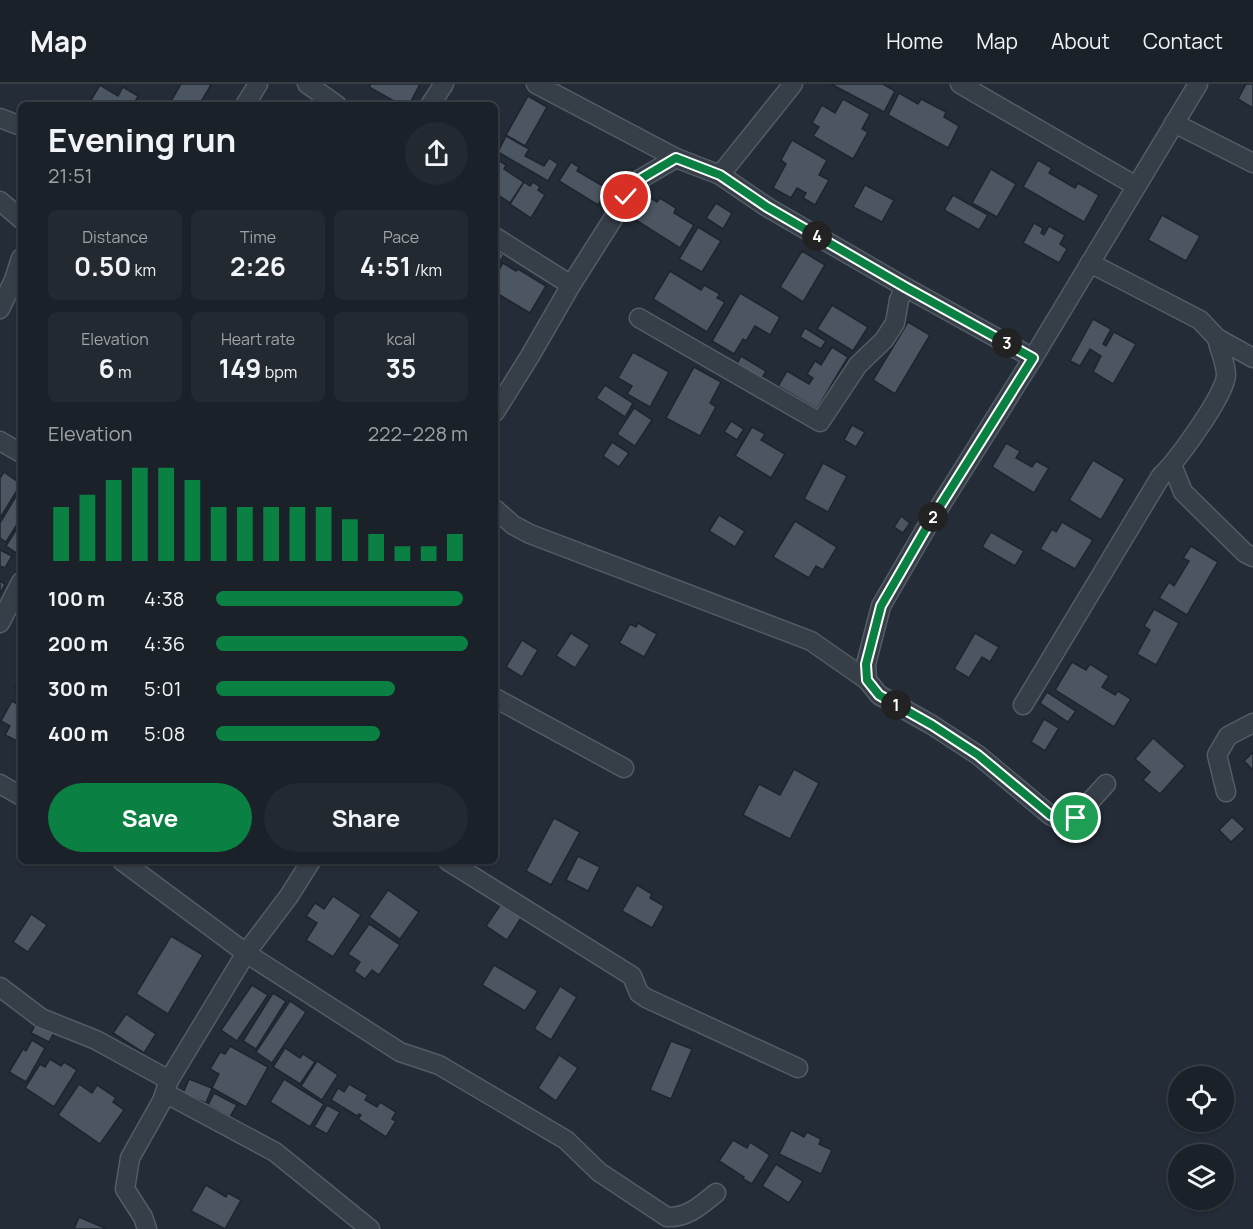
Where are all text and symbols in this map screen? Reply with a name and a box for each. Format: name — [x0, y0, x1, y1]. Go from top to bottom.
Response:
text: Map — [30, 22, 87, 60]
text: Home — [886, 27, 943, 55]
text: Map — [976, 27, 1018, 55]
text: About — [1051, 27, 1110, 55]
text: Contact — [1143, 27, 1223, 55]
text: Evening run — [48, 117, 236, 162]
button: share — [405, 122, 468, 185]
text: 21:51 — [48, 162, 93, 189]
pin — [600, 171, 651, 222]
icon: check — [609, 180, 642, 213]
pin: 4 — [802, 221, 832, 251]
text: 4 — [812, 225, 822, 247]
text: Distance — [82, 226, 148, 248]
text: Time — [240, 226, 276, 248]
text: Pace — [383, 226, 419, 248]
text: 0.50 — [74, 248, 131, 284]
text: 2:26 — [230, 248, 286, 284]
text: 4:51 — [360, 248, 411, 284]
text: km — [131, 259, 156, 281]
text: /km — [411, 259, 442, 281]
text: Elevation — [81, 328, 149, 350]
text: Heart rate — [221, 328, 295, 350]
text: kcal — [386, 328, 416, 350]
pin: 3 — [992, 328, 1022, 358]
text: 3 — [1002, 332, 1012, 354]
text: 6 — [99, 350, 115, 386]
text: 149 — [219, 350, 262, 386]
text: 35 — [386, 350, 416, 386]
text: m — [115, 361, 131, 383]
text: bpm — [262, 361, 297, 383]
text: Elevation — [48, 420, 132, 447]
text: 222–228 m — [368, 420, 468, 447]
pin: 2 — [918, 502, 948, 532]
text: 2 — [928, 506, 938, 528]
text: 100 m — [48, 585, 105, 612]
text: 4:38 — [144, 585, 184, 612]
text: 200 m — [48, 630, 108, 657]
text: 4:36 — [144, 630, 185, 657]
text: 300 m — [48, 675, 108, 702]
text: 5:01 — [144, 675, 182, 702]
pin: 1 — [881, 690, 911, 720]
text: 1 — [892, 694, 900, 716]
text: 400 m — [48, 720, 108, 747]
text: 5:08 — [144, 720, 185, 747]
button: Save — [48, 783, 252, 852]
button: Share — [264, 783, 468, 852]
pin — [1050, 792, 1101, 843]
icon: arrive — [1059, 801, 1092, 834]
map controls — [1168, 1066, 1234, 1210]
button: locate — [1168, 1066, 1234, 1132]
button: layers — [1168, 1144, 1234, 1210]

